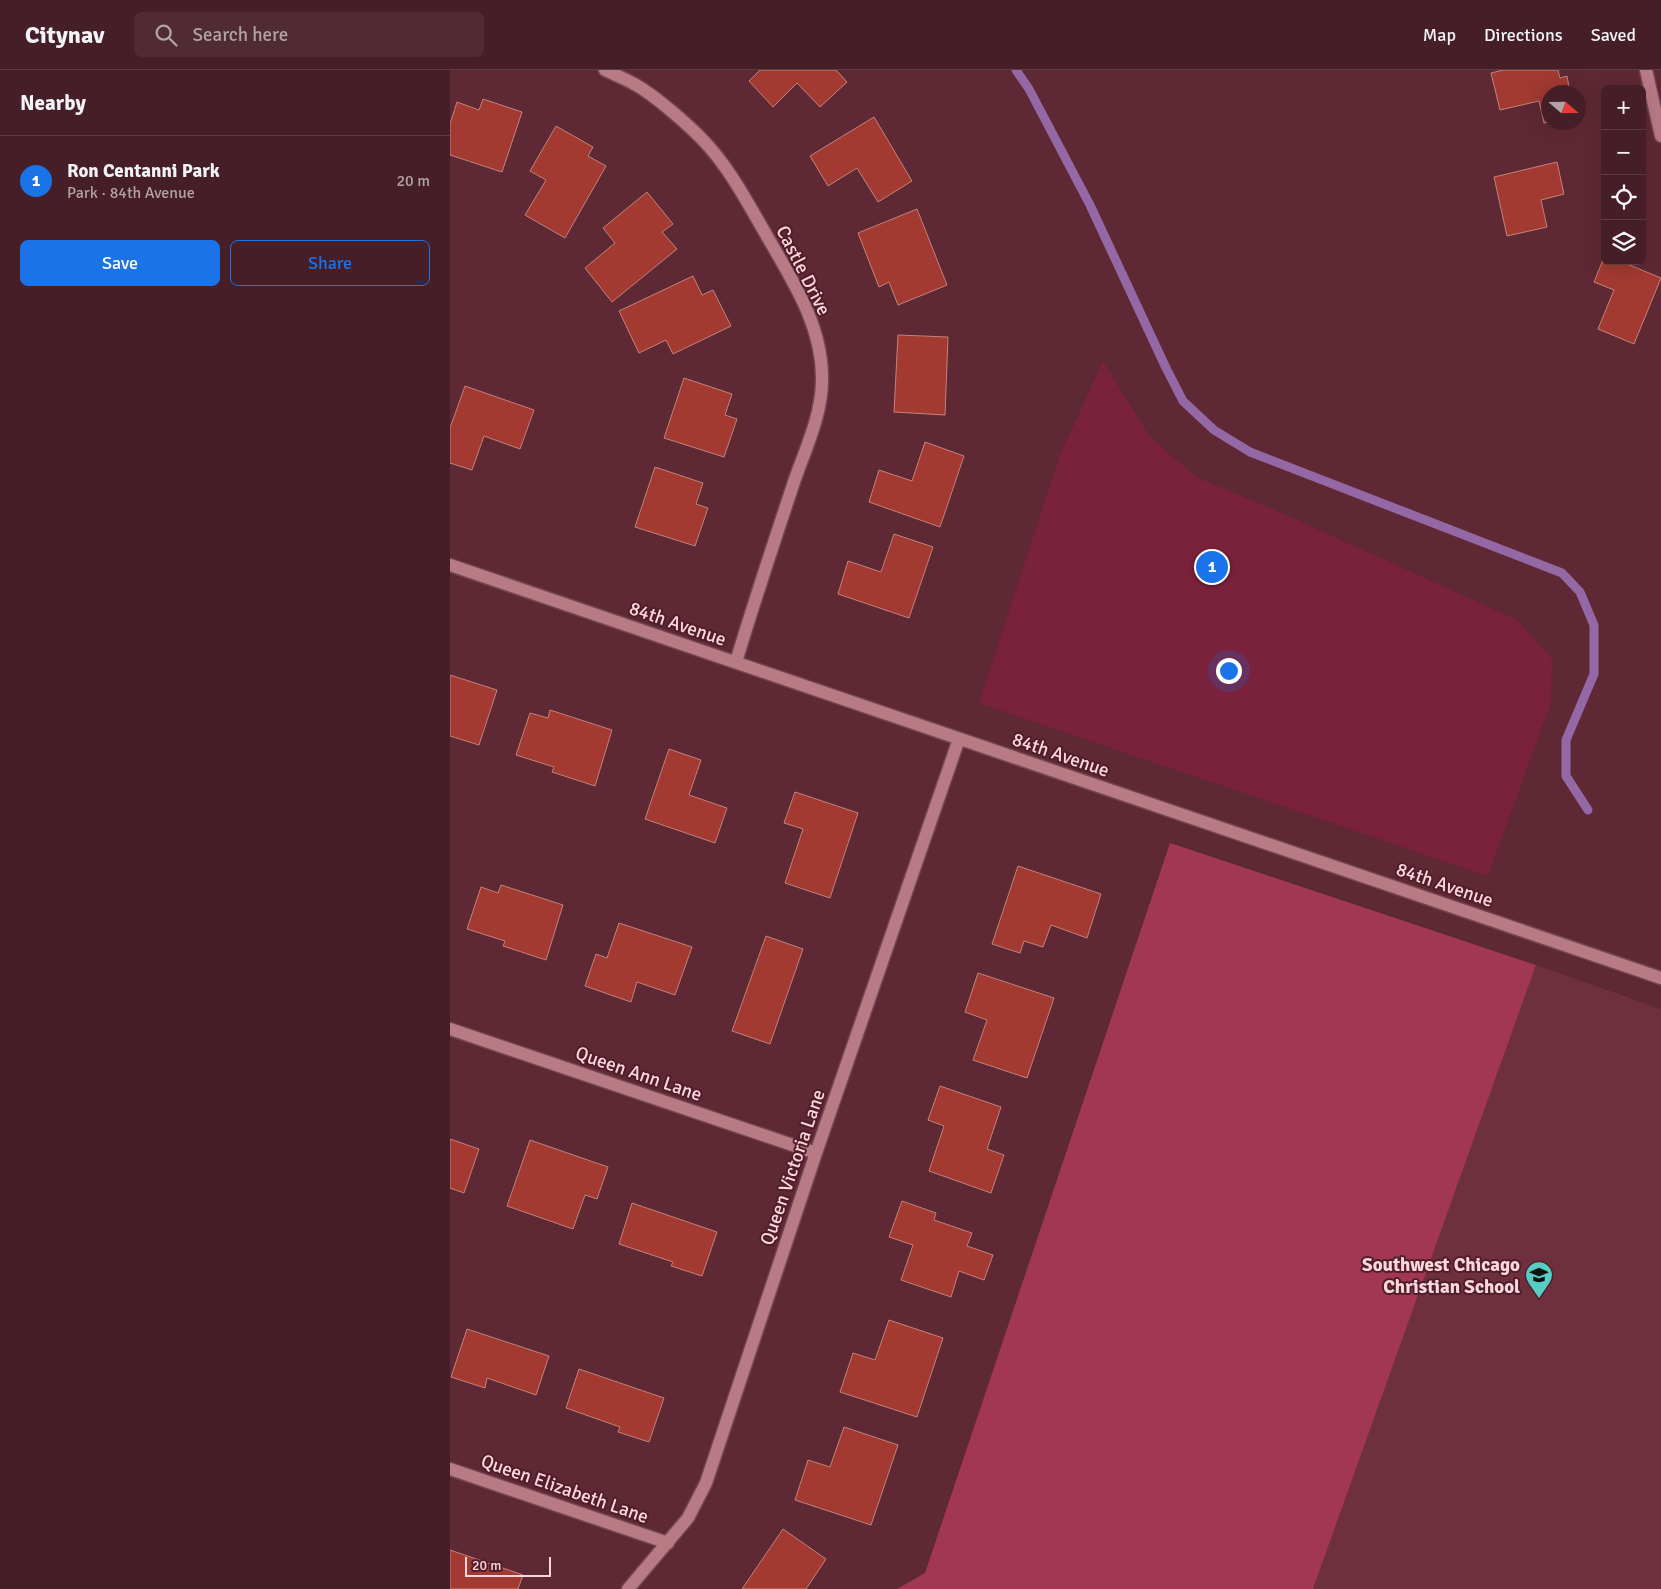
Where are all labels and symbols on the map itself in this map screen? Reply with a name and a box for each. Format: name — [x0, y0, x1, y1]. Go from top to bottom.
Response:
north arrow — [1541, 85, 1586, 130]
street label: Castle Drive — [770, 222, 836, 319]
pin: 1 — [1196, 548, 1228, 586]
street label: 84th Avenue — [626, 596, 729, 652]
your location — [1216, 658, 1242, 684]
street label: 84th Avenue — [1009, 727, 1112, 783]
street label: 84th Avenue — [1393, 857, 1496, 913]
street label: Queen Ann Lane — [572, 1041, 705, 1107]
street label: Queen Victoria Lane — [755, 1086, 831, 1248]
place label: Southwest Chicago Christian School — [1362, 1253, 1520, 1299]
school or university icon: Southwest Chicago Christian School — [1524, 1260, 1554, 1299]
street label: Queen Elizabeth Lane — [478, 1449, 652, 1529]
scale bar — [465, 1554, 551, 1577]

